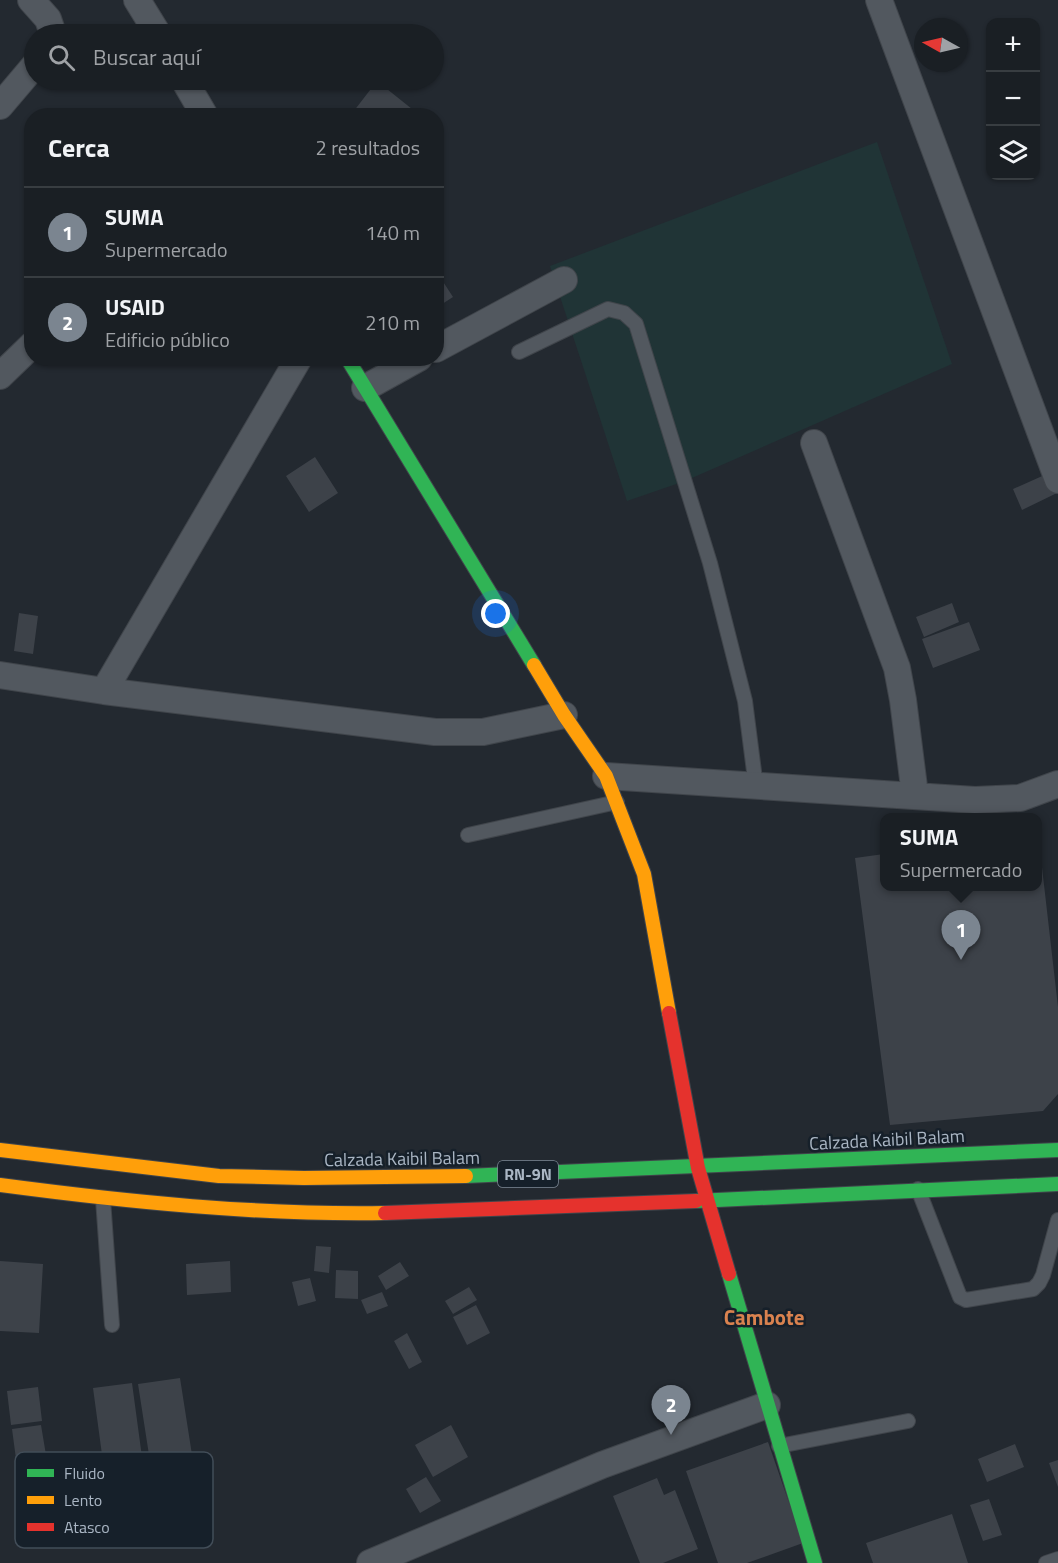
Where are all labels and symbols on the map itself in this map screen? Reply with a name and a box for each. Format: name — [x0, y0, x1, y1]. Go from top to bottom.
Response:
north arrow — [914, 18, 968, 72]
your location — [481, 599, 510, 628]
pin: 1 — [942, 910, 980, 960]
street label: Calzada Kaibil Balam — [808, 1122, 965, 1157]
street label: Calzada Kaibil Balam — [324, 1144, 480, 1173]
road number: RN-9N — [498, 1161, 558, 1187]
district label: Cambote — [724, 1301, 804, 1333]
pin: 2 — [652, 1386, 690, 1435]
legend — [15, 1452, 213, 1548]
text: Fluido — [64, 1461, 105, 1485]
text: Lento — [64, 1488, 102, 1512]
text: Atasco — [64, 1515, 110, 1539]

